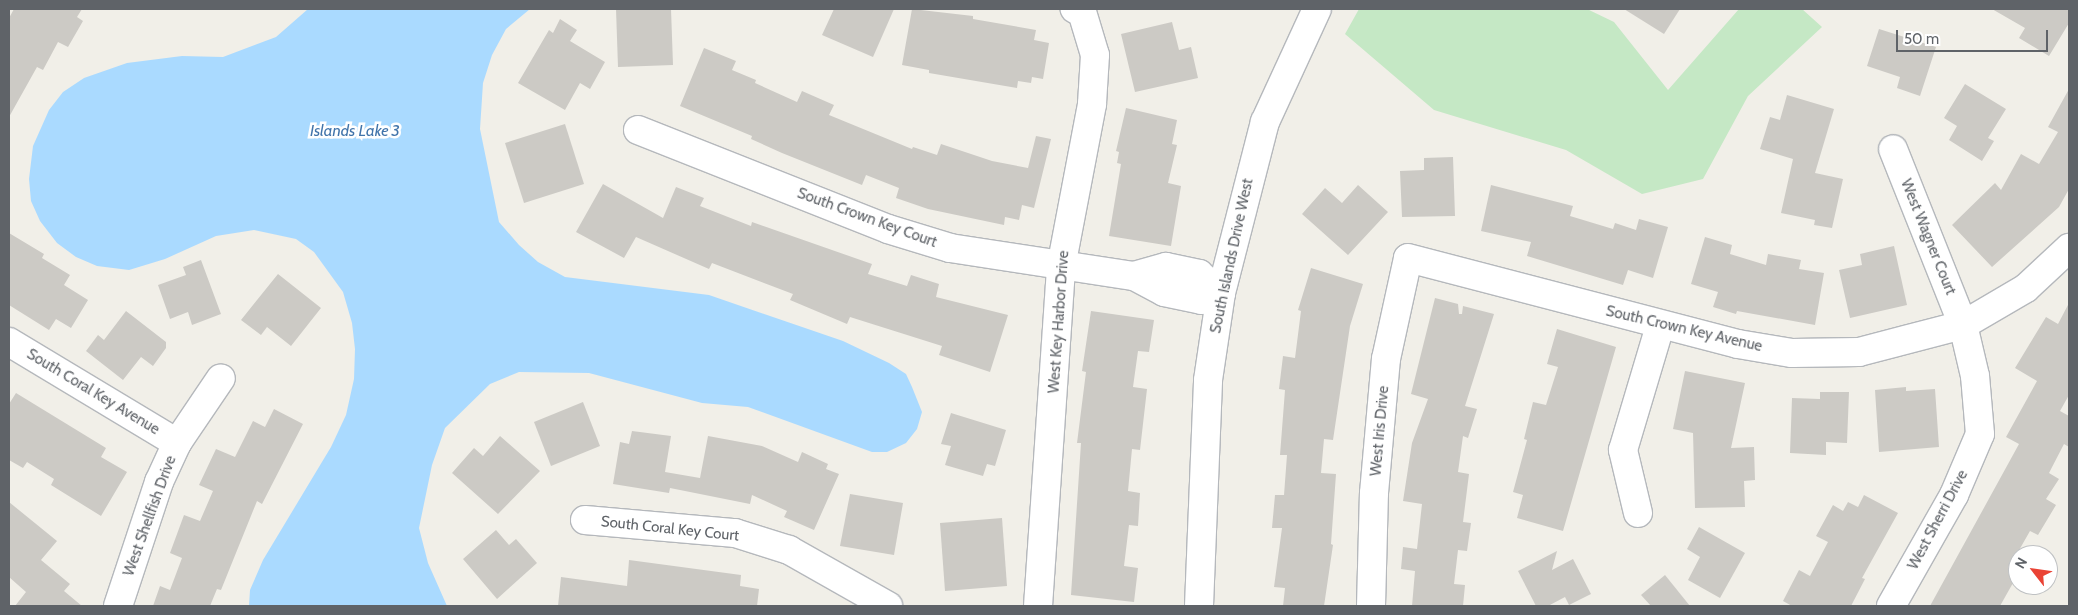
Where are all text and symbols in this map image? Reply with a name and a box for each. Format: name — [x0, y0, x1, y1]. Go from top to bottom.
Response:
scale bar — [1898, 20, 2050, 52]
text: 50 m — [1904, 30, 1939, 48]
water label: Islands Lake 3 — [310, 121, 400, 141]
street label: West Wagner Court — [1897, 176, 1959, 298]
street label: South Islands Drive West — [1207, 177, 1257, 335]
street label: South Crown Key Court — [795, 184, 939, 252]
street label: West Key Harbor Drive — [1045, 250, 1073, 394]
street label: South Crown Key Avenue — [1604, 302, 1764, 356]
street label: South Coral Key Avenue — [23, 345, 163, 439]
street label: West Iris Drive — [1367, 385, 1393, 477]
street label: West Shellfish Drive — [120, 453, 180, 579]
street label: West Sherri Drive — [1904, 467, 1972, 573]
street label: South Coral Key Court — [600, 513, 740, 545]
north arrow — [2008, 545, 2058, 595]
text: N — [2011, 554, 2031, 572]

